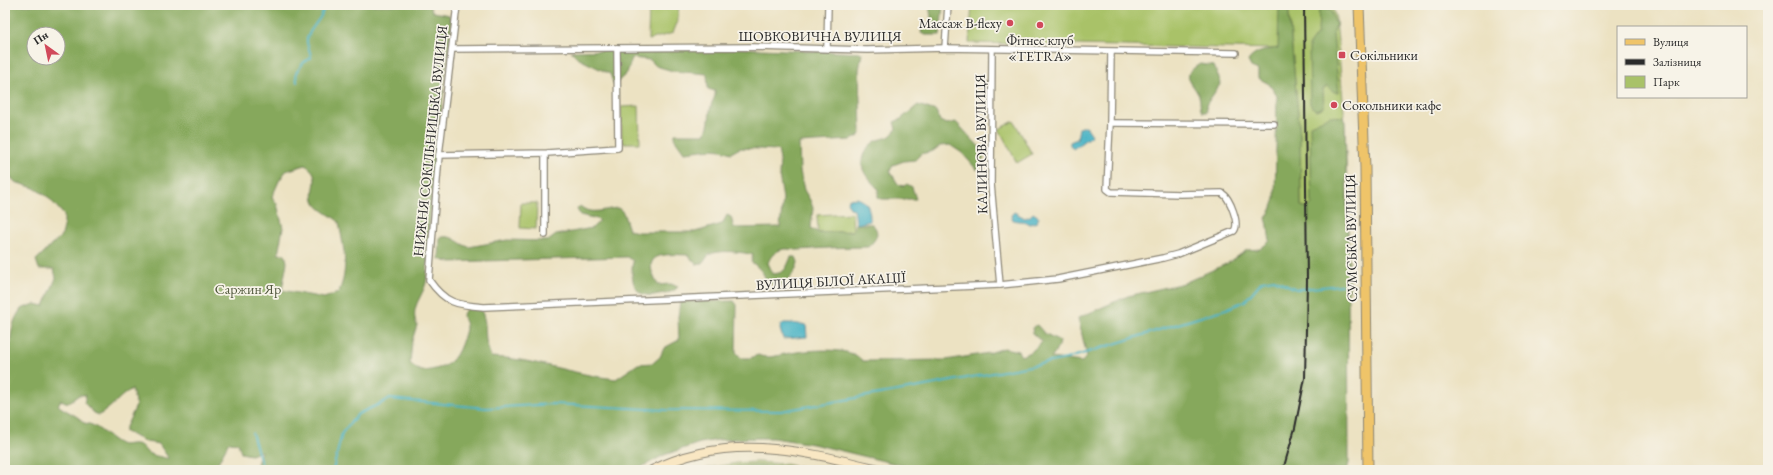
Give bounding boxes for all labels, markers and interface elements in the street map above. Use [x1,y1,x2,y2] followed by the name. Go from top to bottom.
[919,14,1003,32] place label: Массаж B-flexy
[1005,18,1015,28] marker: Массаж B-flexy
[1035,20,1045,30] marker: Фітнес клуб «TETRA»
[409,24,451,258] street label: НИЖНЯ СОКІЛЬНИЦЬКА ВУЛИЦЯ
[26,26,66,66] north arrow
[1617,26,1747,98] legend
[30,27,51,48] text: Пн
[739,27,902,45] street label: ШОВКОВИЧНА ВУЛИЦЯ
[1006,31,1074,65] place label: Фітнес клуб «TETRA»
[1653,34,1689,50] text: Вулиця
[1350,46,1419,64] place label: Сокільники
[1337,50,1347,60] marker: Сокільники
[1653,54,1702,70] text: Залізниця
[971,73,991,214] street label: КАЛИНОВА ВУЛИЦЯ
[1653,74,1680,90] text: Парк
[1342,96,1442,114] place label: Сокольники кафе
[1329,100,1339,110] marker: Сокольники кафе
[1341,173,1361,302] street label: СУМСЬКА ВУЛИЦЯ
[755,268,907,294] street label: ВУЛИЦЯ БІЛОЇ АКАЦІЇ
[215,280,281,298] park label: Саржин Яр

